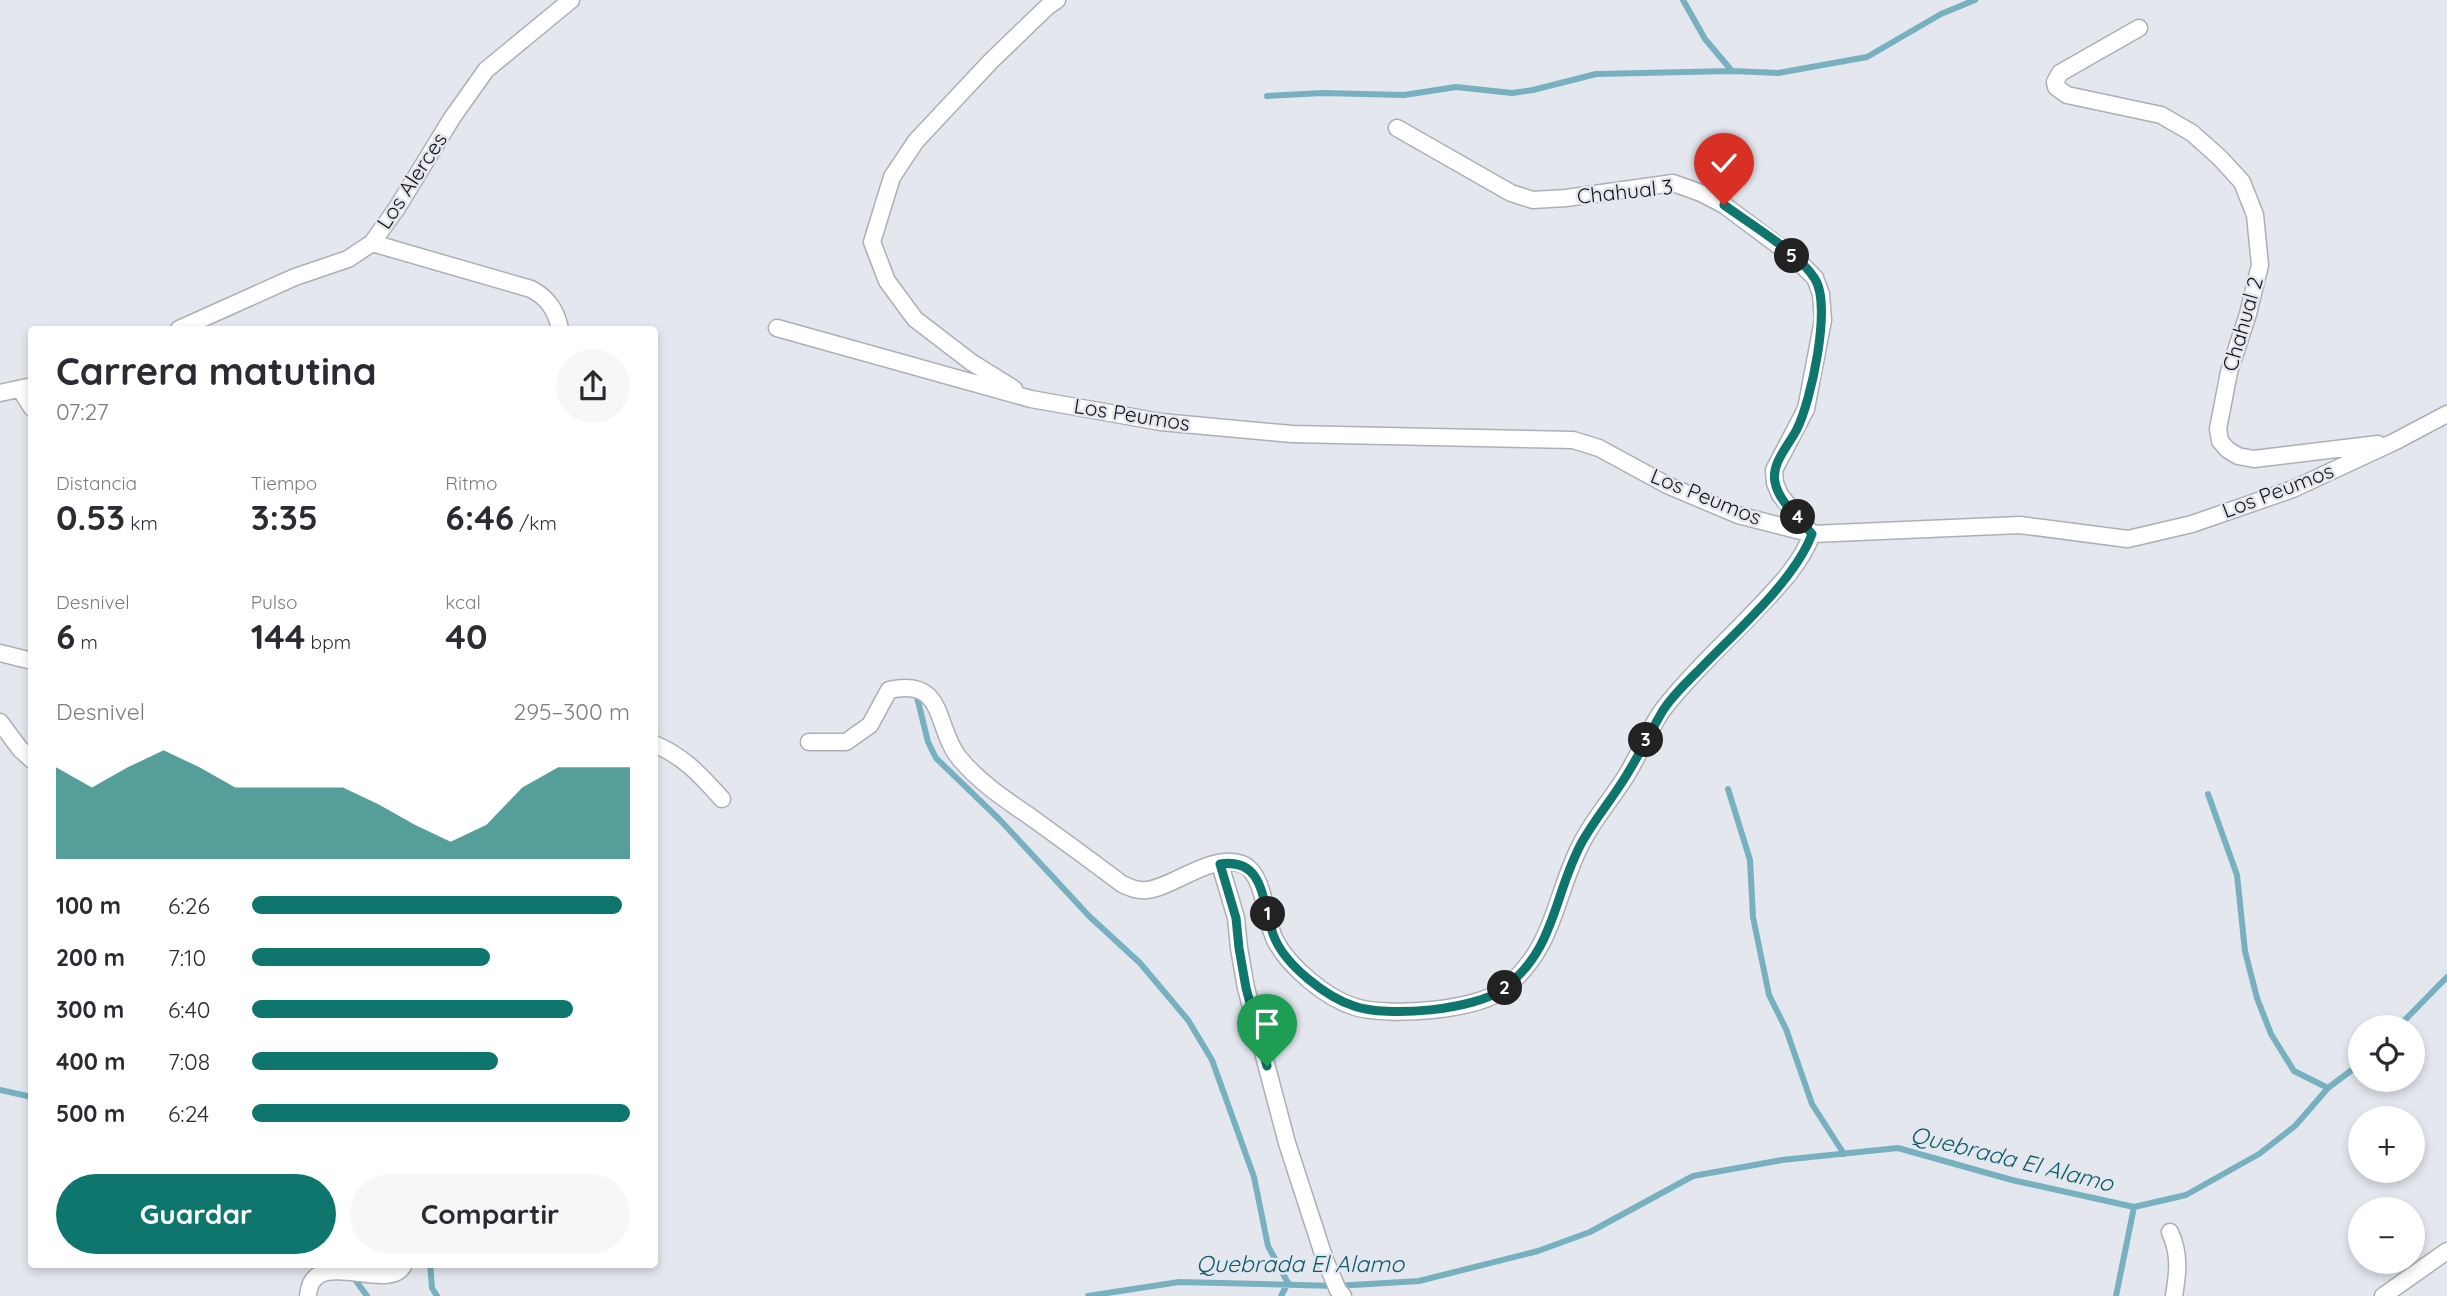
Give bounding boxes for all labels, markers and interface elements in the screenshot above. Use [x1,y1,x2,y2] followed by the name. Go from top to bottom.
[370,127,452,234] street label: Los Alerces
[1694,133,1754,205] pin
[1705,144,1743,182] icon: check
[1576,173,1674,209] street label: Chahual 3
[1774,238,1810,274] pin: 5
[1786,243,1797,267] text: 5
[2216,273,2268,374] street label: Chahual 2
[56,347,377,395] text: Carrera matutina
[556,349,630,423] button: share
[1072,392,1192,436] street label: Los Peumos
[56,397,109,426] text: 07:27
[2218,457,2337,523] street label: Los Peumos
[1647,462,1766,530] street label: Los Peumos
[56,471,137,495] text: Distancia
[251,471,317,495] text: Tiempo
[445,471,497,495] text: Ritmo
[56,495,125,539] text: 0.53
[251,495,318,539] text: 3:35
[445,495,514,539] text: 6:46
[1780,500,1815,534] pin: 4
[1792,504,1803,528] text: 4
[125,511,158,535] text: km
[514,511,557,535] text: /km
[56,590,130,614] text: Desnivel
[251,590,297,614] text: Pulso
[445,590,481,614] text: kcal
[56,614,75,658] text: 6
[251,614,305,658] text: 144
[445,614,487,658] text: 40
[75,630,98,654] text: m
[305,630,351,654] text: bpm
[56,697,145,726] text: Desnivel
[513,697,630,726] text: 295–300 m
[1628,722,1664,758] pin: 3
[1640,727,1651,751] text: 3
[56,891,121,920] text: 100 m
[168,891,210,920] text: 6:26
[1250,897,1286,932] pin: 1
[1264,901,1271,925] text: 1
[56,943,125,972] text: 200 m
[168,943,206,972] text: 7:10
[1488,970,1522,1006] pin: 2
[1499,975,1510,999] text: 2
[1237,994,1297,1066] pin
[56,995,124,1024] text: 300 m
[168,995,210,1024] text: 6:40
[1248,1005,1286,1043] icon: arrive
[2348,1015,2425,1274] map controls
[2348,1015,2425,1092] button: locate
[56,1047,125,1076] text: 400 m
[168,1047,210,1076] text: 7:08
[56,1099,125,1128] text: 500 m
[168,1099,209,1128] text: 6:24
[2348,1106,2425,1183] button: +
[1908,1119,2118,1198] water label: Quebrada El Alamo
[56,1174,336,1254] button: Guardar
[350,1174,630,1254] button: Compartir
[2348,1197,2425,1274] button: −
[1196,1249,1405,1278] water label: Quebrada El Alamo

